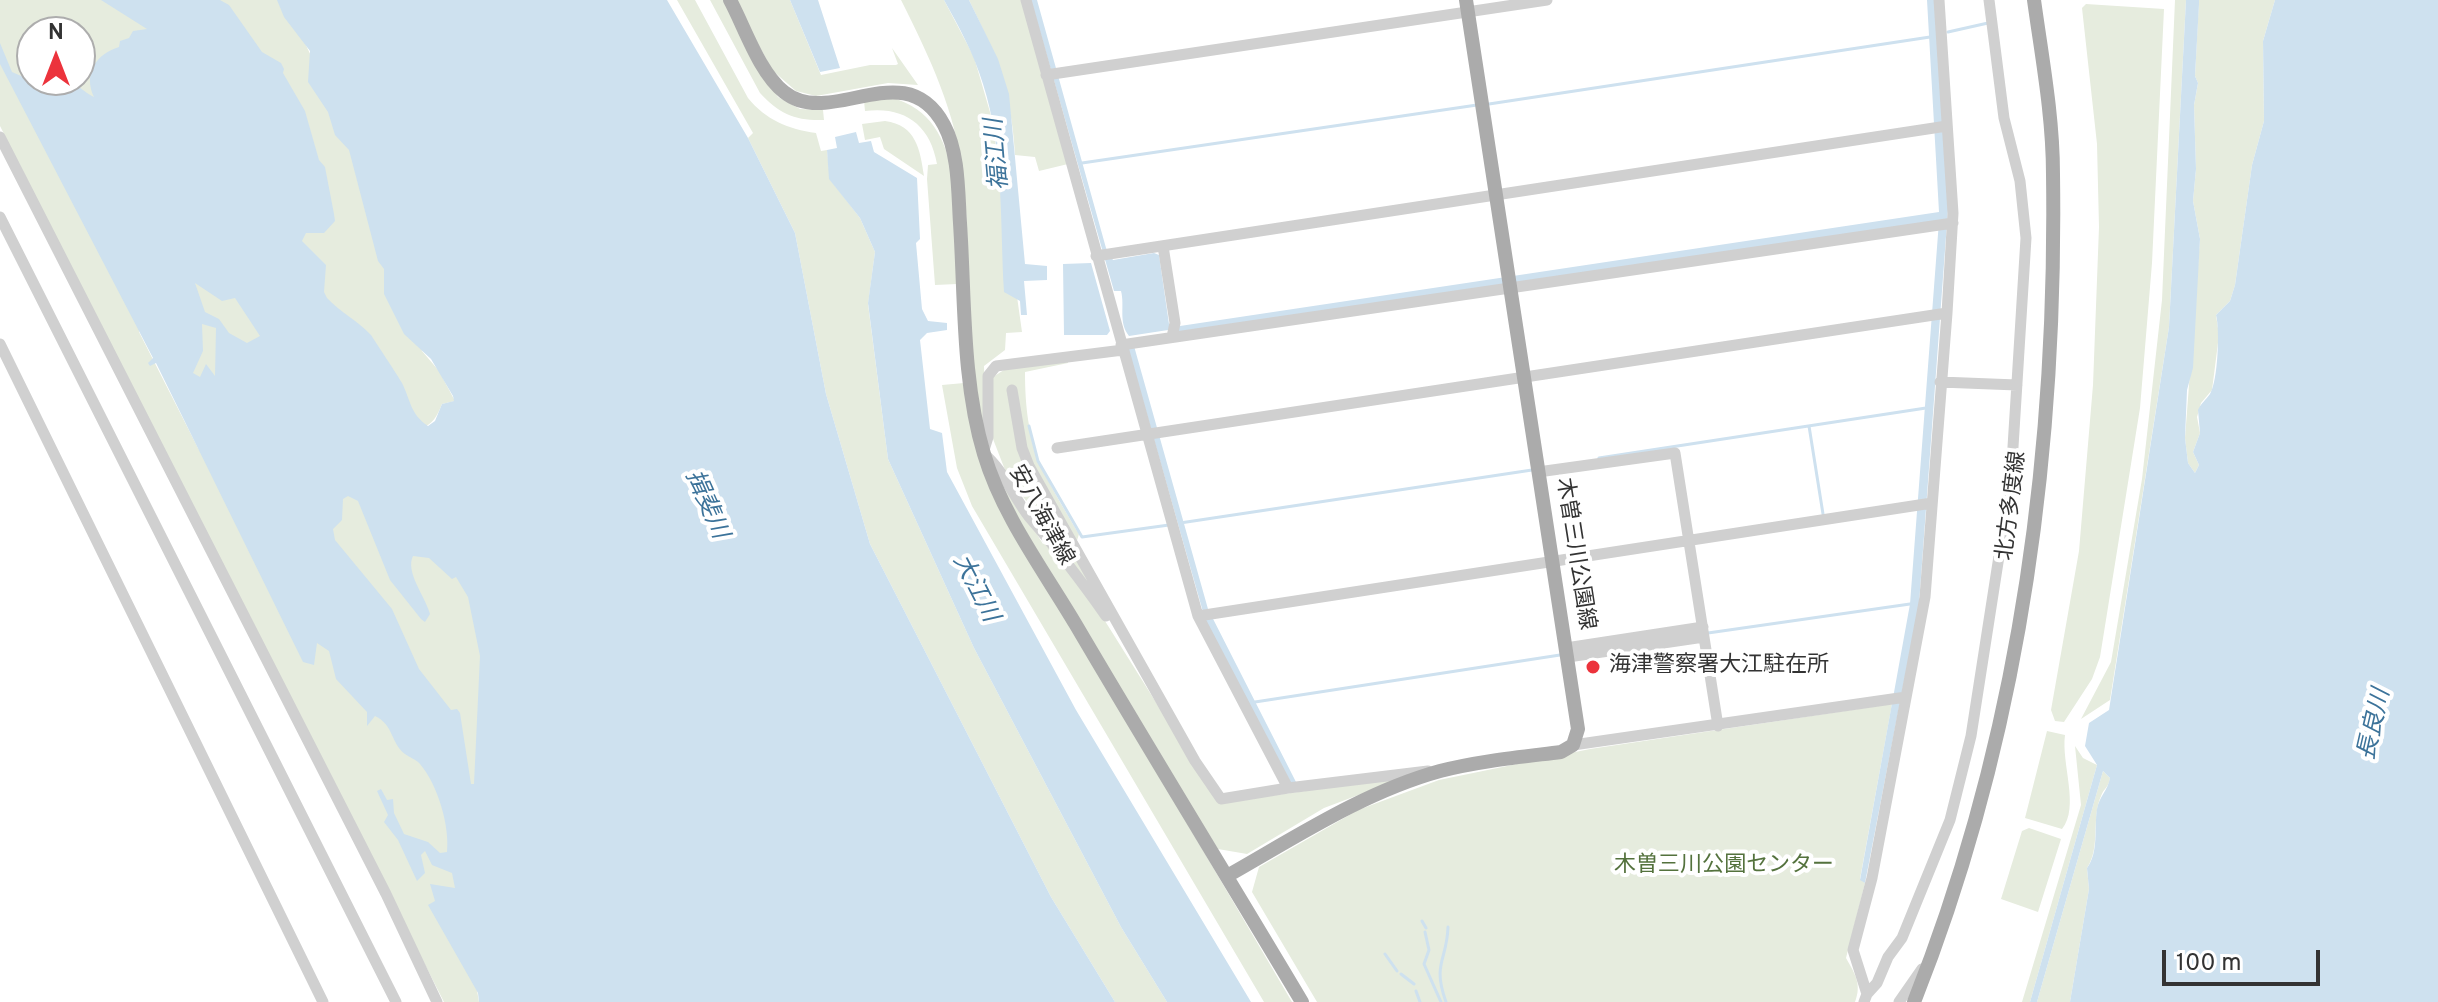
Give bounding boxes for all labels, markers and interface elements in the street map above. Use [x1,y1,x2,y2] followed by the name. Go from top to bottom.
[16,16,96,96] north arrow
[48,20,64,47] text: N
[982,117,1016,191] water label: 福江川
[1993,450,2033,562] street label: 北方多度線
[1002,461,1078,571] street label: 安八海津線
[677,466,733,544] water label: 揖斐川
[1549,476,1599,632] street label: 木曽三川公園線
[945,550,1003,628] water label: 大江川
[1609,654,1829,680] place label: 海津警察署大江駐在所
[1584,658,1602,676] marker: 海津警察署大江駐在所
[2354,687,2398,763] water label: 長良川
[1614,854,1834,880] park label: 木曽三川公園センター
[2166,934,2324,984] scale bar
[2176,949,2242,979] text: 100 m

